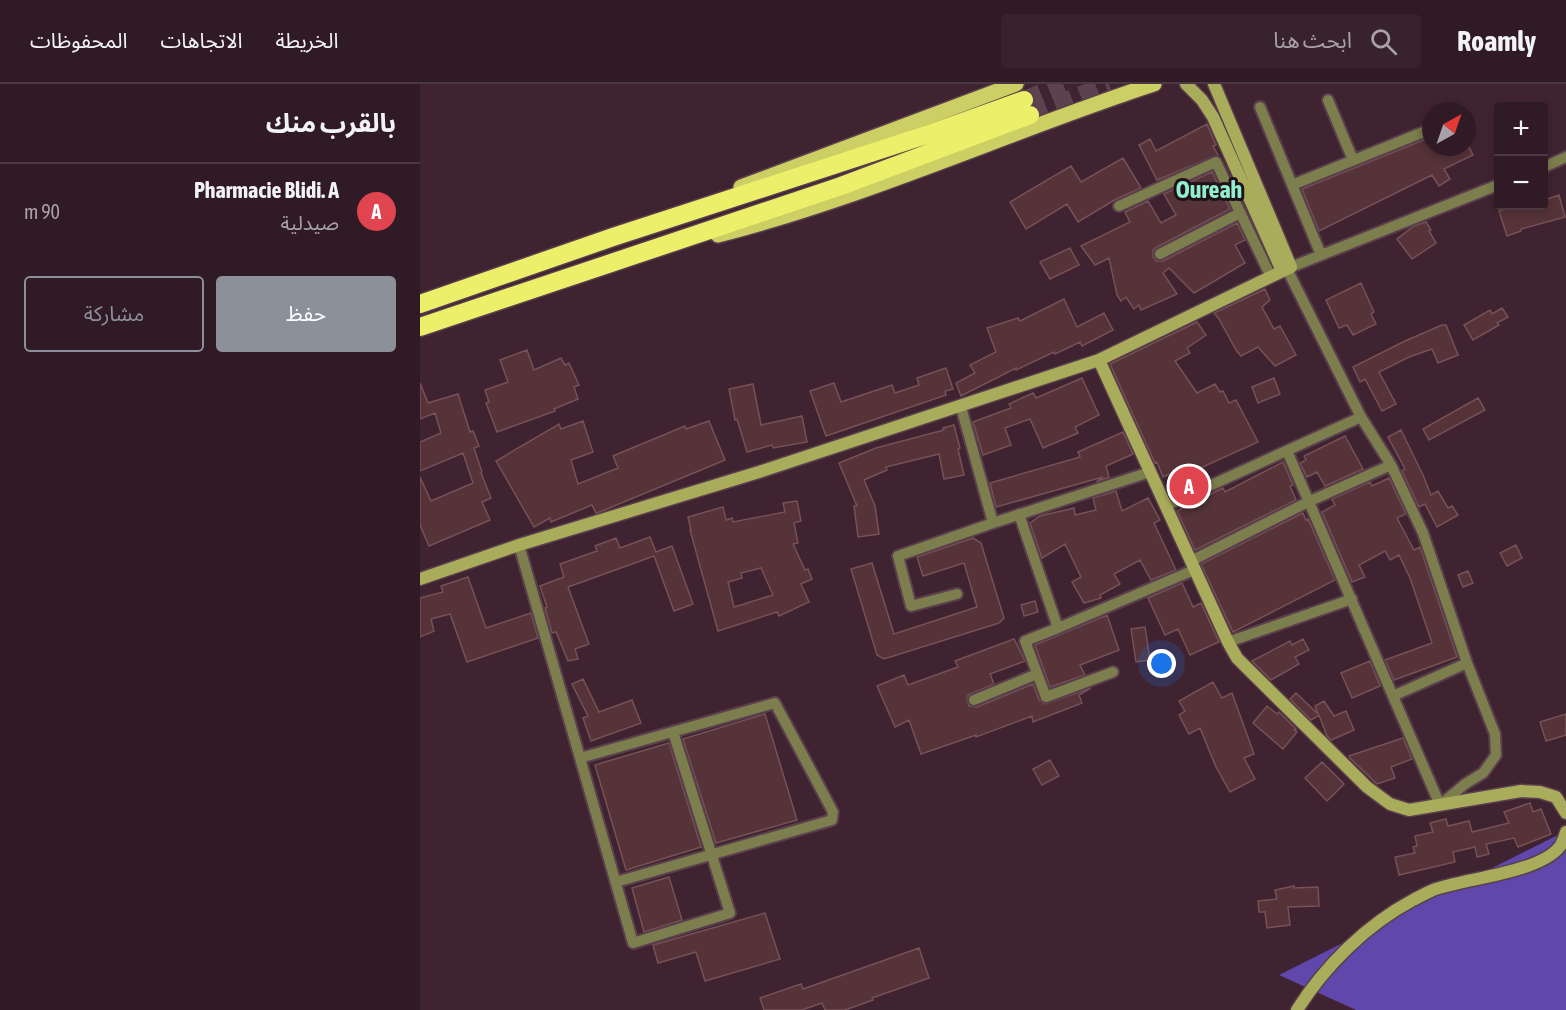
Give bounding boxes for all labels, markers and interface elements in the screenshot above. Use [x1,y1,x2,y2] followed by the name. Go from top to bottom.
[1001,14,1421,68] search box
[1367,25,1400,58] icon: search
[1457,25,1536,57] text: Roamly
[1273,27,1352,53] text: ابحث هنا
[30,28,127,52] text: المحفوظات
[160,28,242,52] text: الاتجاهات
[275,28,338,52] text: الخريطة
[1422,102,1476,156] north arrow
[1494,102,1548,210] map controls
[1494,102,1548,156] button: +
[266,108,396,138] text: بالقرب منك
[1494,156,1548,210] button: −
[1176,176,1242,203] district label: Oureah
[194,177,339,203] text: Pharmacie Blidi. A
[24,200,60,223] text: 90 m
[372,200,381,223] text: A
[280,211,339,234] text: صيدلية
[24,276,204,352] button: مشاركة
[216,276,396,352] button: حفظ
[1170,464,1208,508] pin: A
[1147,649,1176,678] your location

